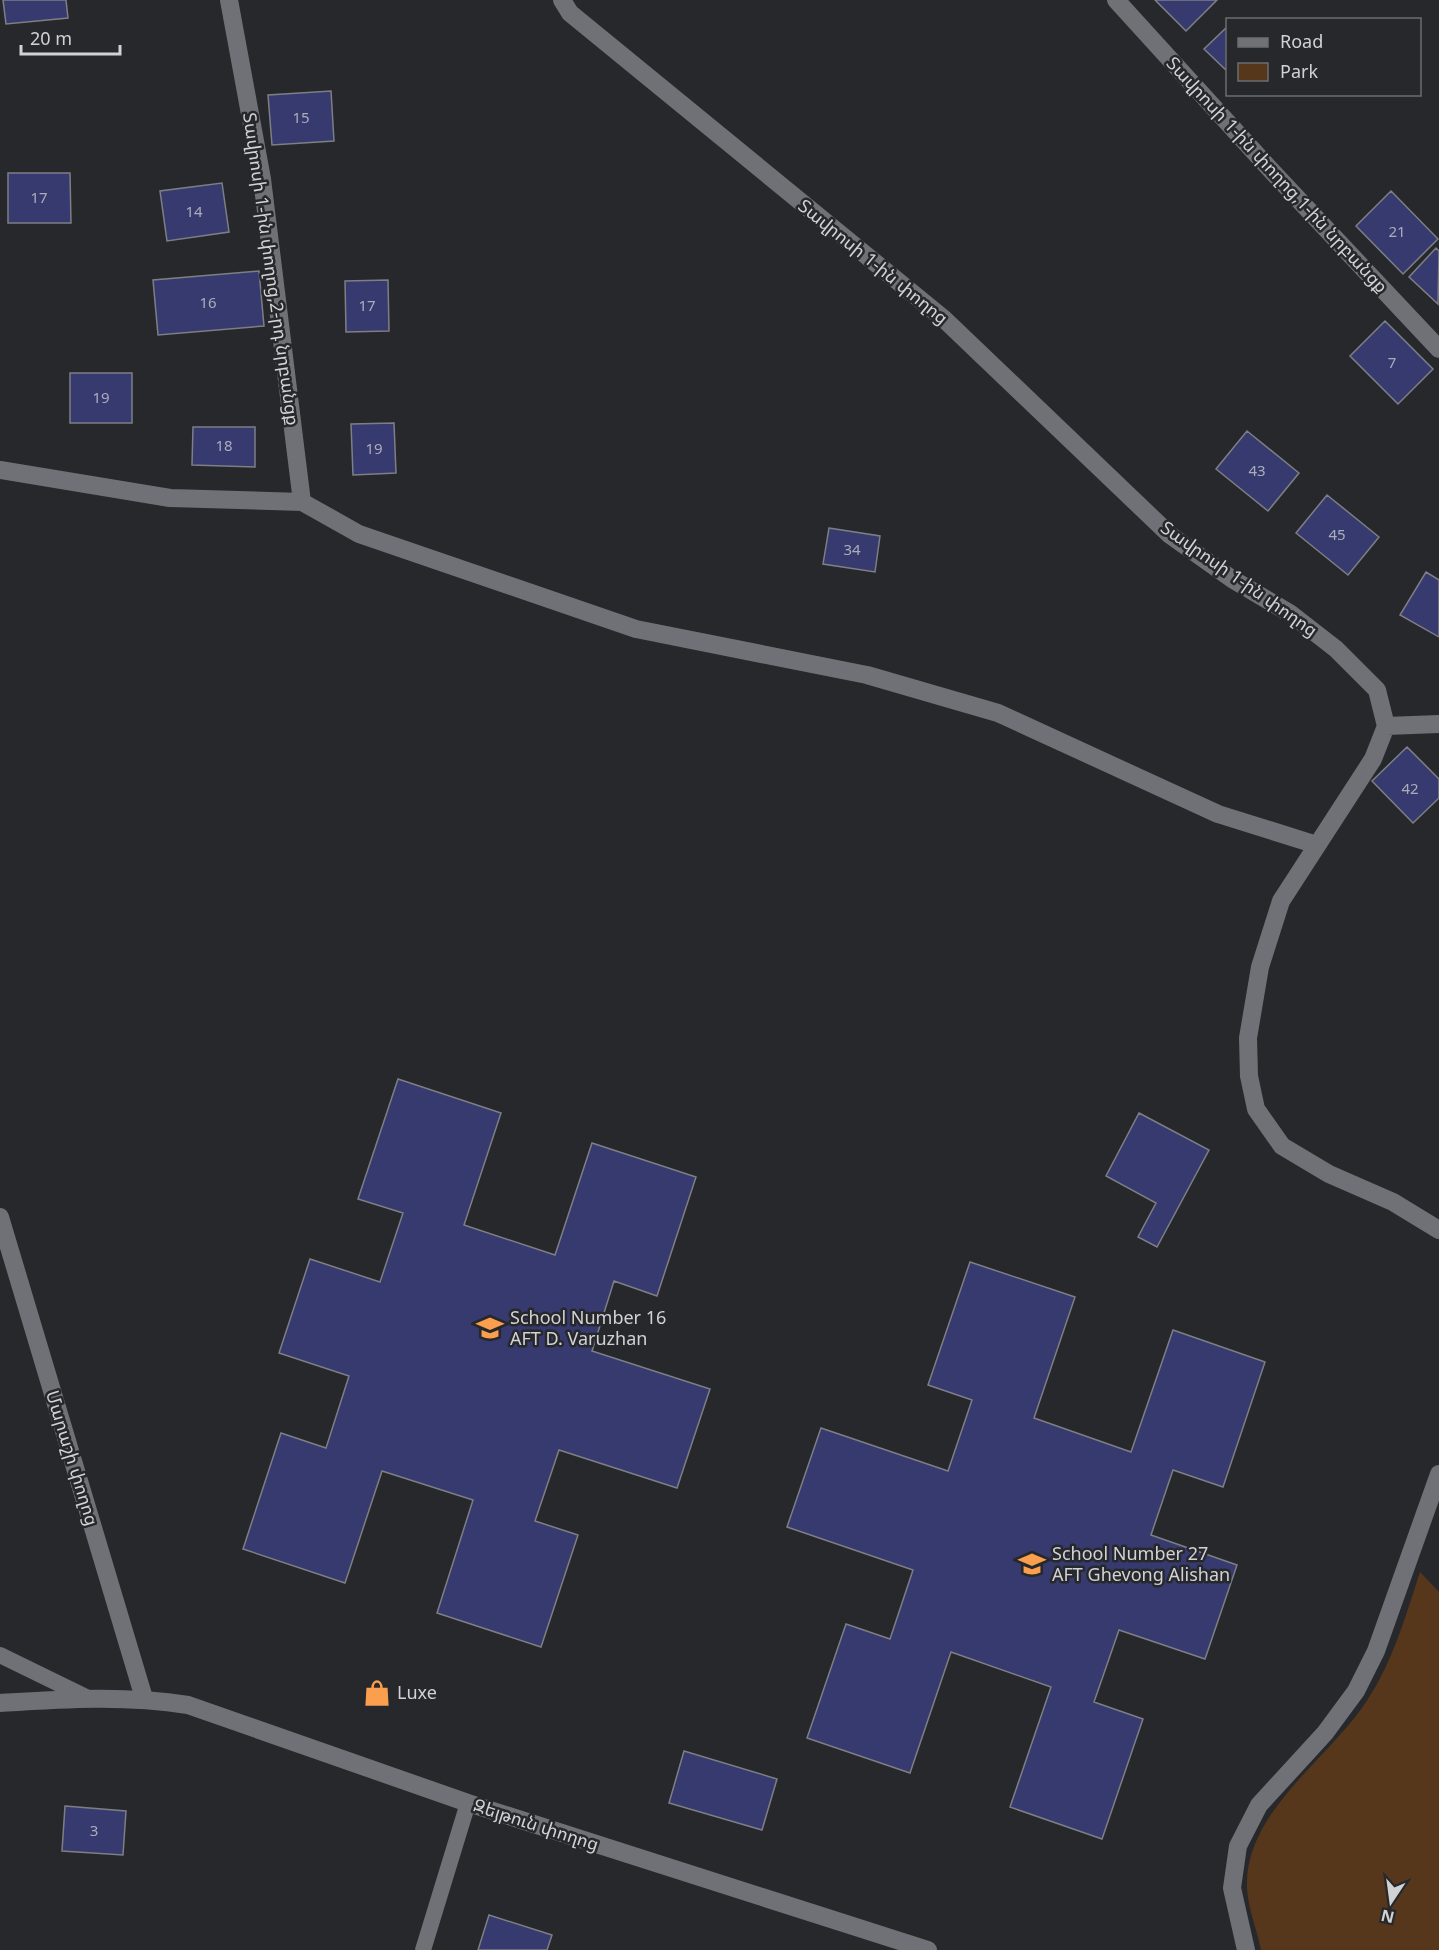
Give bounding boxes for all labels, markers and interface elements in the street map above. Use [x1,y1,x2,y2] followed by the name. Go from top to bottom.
[21,18,120,56] scale bar
[1226,18,1421,96] legend
[30,26,72,50] text: 20 m
[1280,29,1323,53] text: Road
[1162,51,1394,298] street label: Տավրոսի 1-ին փողոց,1-ին նրբանցք
[1280,59,1318,83] text: Park
[292,107,310,127] house number: 15
[238,111,306,427] street label: Տավրոսի 1-ին փողոց,2-րդ նրբանցք
[30,187,48,207] house number: 17
[794,193,954,329] street label: Տավրոսի 1-ին փողոց
[185,201,203,221] house number: 14
[1388,221,1406,241] house number: 21
[199,292,217,312] house number: 16
[358,295,376,315] house number: 17
[1388,352,1396,372] house number: 7
[92,387,110,407] house number: 19
[215,435,233,455] house number: 18
[365,438,383,458] house number: 19
[1248,460,1266,480] house number: 43
[1156,515,1323,641] street label: Տավրոսի 1-ին փողոց
[1328,524,1346,544] house number: 45
[843,539,861,559] house number: 34
[1401,778,1419,798] house number: 42
[510,1305,666,1350] place label: School Number 16 AFT D. Varuzhan
[475,1313,505,1343] school or university icon: School Number 16 AFT D. Varuzhan
[41,1387,105,1528] street label: Մարաշի փողոց
[1052,1541,1230,1586] place label: School Number 27 AFT Ghevong Alishan
[1017,1549,1047,1579] school or university icon: School Number 27 AFT Ghevong Alishan
[362,1678,392,1708] shop icon: Luxe
[397,1680,437,1704] place label: Luxe
[470,1792,602,1856] street label: Զեյթուն փողոց
[90,1820,98,1840] house number: 3
[1361,1872,1421,1932] north arrow
[1379,1904,1396,1929] text: N

